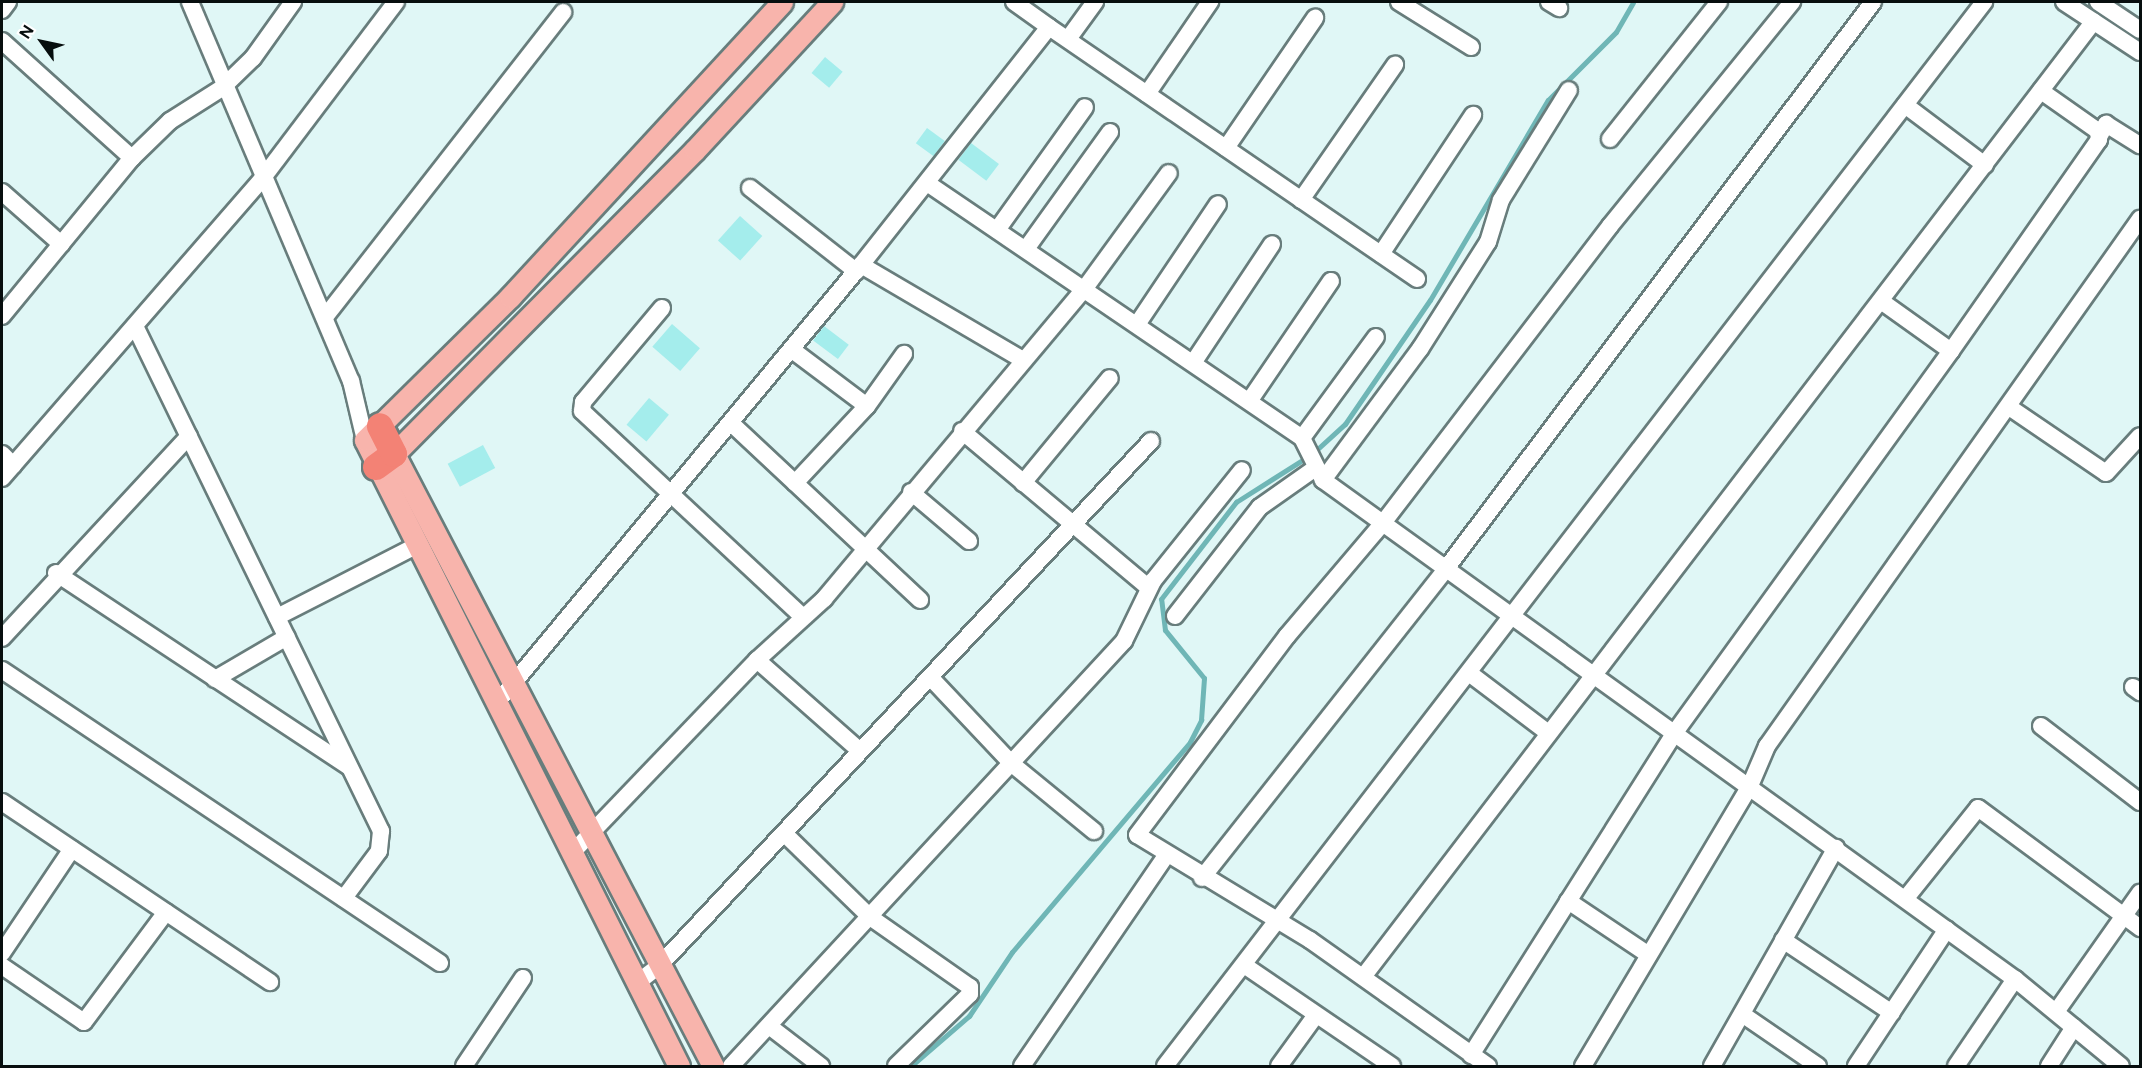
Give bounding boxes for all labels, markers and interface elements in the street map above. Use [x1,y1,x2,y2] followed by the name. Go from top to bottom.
[12,12,72,72] north arrow
[15,22,38,42] text: N

